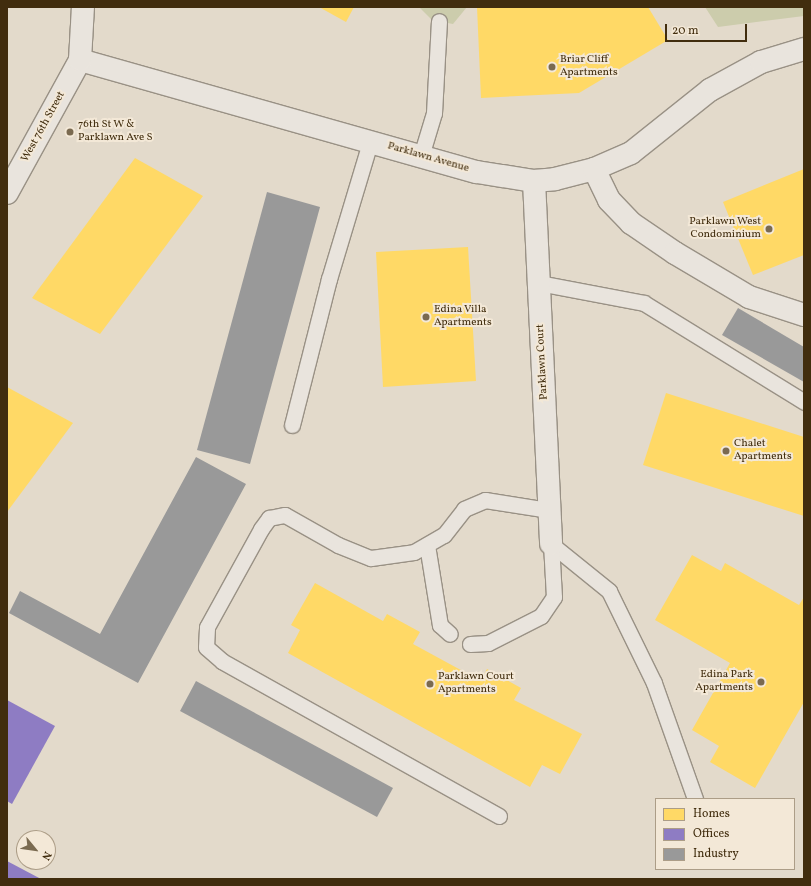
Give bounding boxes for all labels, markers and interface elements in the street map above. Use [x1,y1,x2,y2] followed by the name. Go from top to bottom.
[667,16,749,42] scale bar
[672,23,699,39] text: 20 m
[560,54,618,80] place label: Briar Cliff Apartments
[547,62,557,72] marker: Briar Cliff Apartments
[19,89,69,165] street label: West 76th Street
[78,119,152,145] place label: 76th St W & Parklawn Ave S
[65,127,75,137] marker: 76th St W & Parklawn Ave S
[386,140,470,176] street label: Parklawn Avenue
[689,216,761,242] place label: Parklawn West Condominium
[764,224,774,234] marker: Parklawn West Condominium
[434,304,492,330] place label: Edina Villa Apartments
[421,312,431,322] marker: Edina Villa Apartments
[534,324,552,400] street label: Parklawn Court
[734,438,792,464] place label: Chalet Apartments
[721,446,731,456] marker: Chalet Apartments
[695,669,753,695] place label: Edina Park Apartments
[438,671,514,697] place label: Parklawn Court Apartments
[756,677,766,687] marker: Edina Park Apartments
[425,679,435,689] marker: Parklawn Court Apartments
[655,798,795,870] legend
[693,806,730,822] text: Homes
[693,826,729,842] text: Offices
[16,830,56,870] north arrow
[693,846,739,862] text: Industry
[38,848,55,863] text: N

